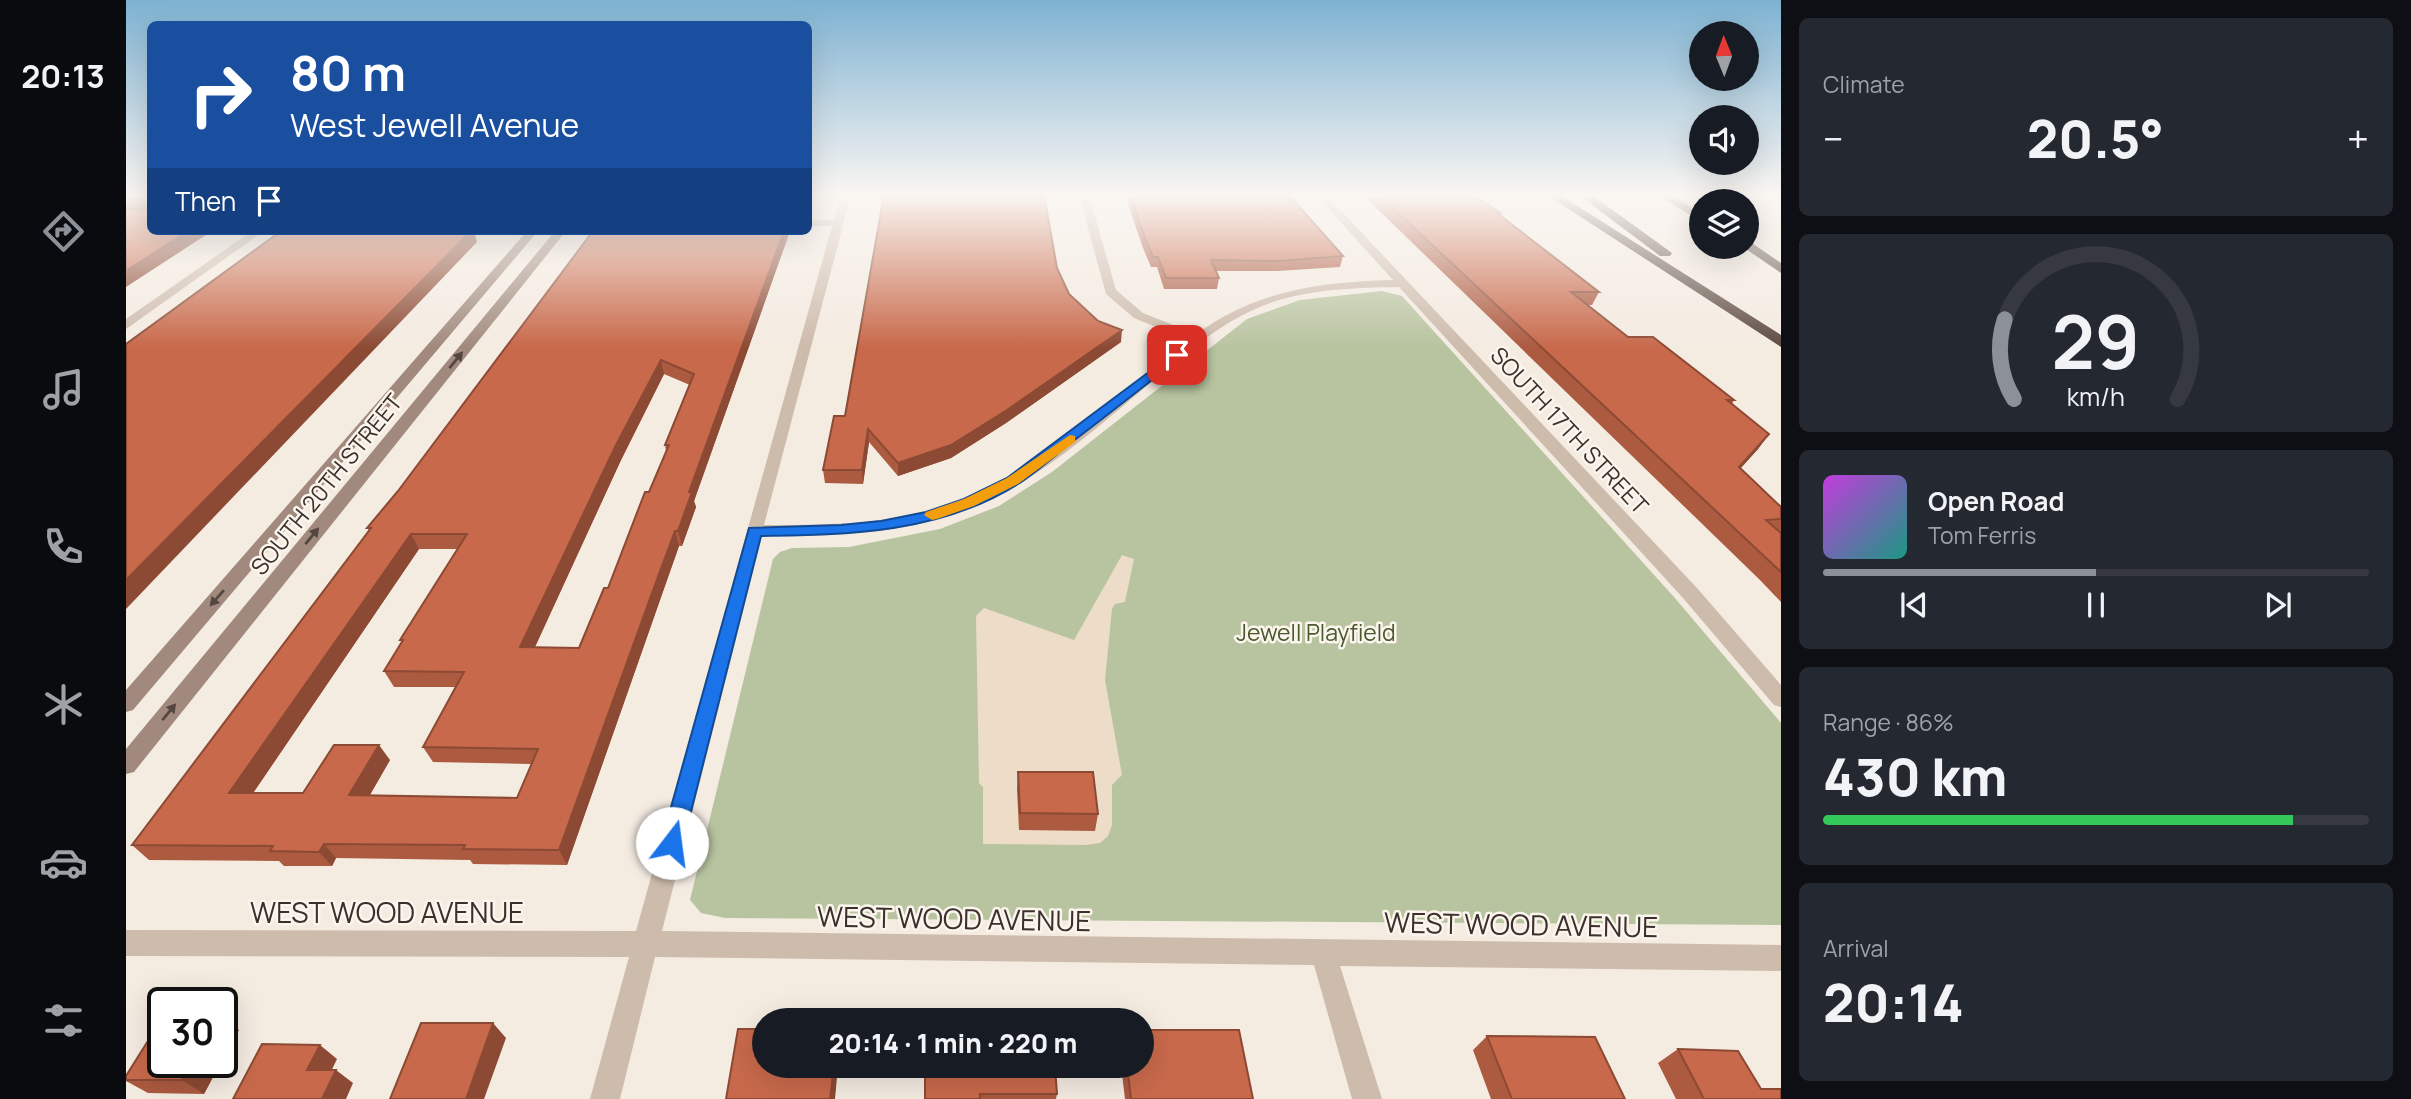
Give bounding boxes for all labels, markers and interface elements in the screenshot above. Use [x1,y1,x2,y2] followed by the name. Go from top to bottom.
[1689,21,1759,91] north arrow
[1689,21,1759,259] map controls
[290,39,406,106] text: 80 m
[175,49,266,140] icon: right
[21,54,105,98] text: 20:13
[1823,68,1905,100] text: Climate
[290,103,579,147] text: West Jewell Avenue
[2027,103,2164,174] text: 20.5°
[1689,105,1759,175] button: sound
[1823,112,1844,164] text: −
[2347,112,2369,164] text: +
[250,182,288,220] icon: arrive
[175,183,236,219] text: Then
[1689,189,1759,259] button: layers
[39,207,88,256] icon: directions
[2052,292,2140,392] text: 29
[1147,325,1207,385] pin
[1158,336,1196,374] icon: arrive
[1484,339,1656,521] street label: SOUTH 17TH STREET
[449,351,464,369] one-way arrow
[39,365,88,414] icon: music
[2067,379,2125,414] text: km/h
[243,386,409,581] street label: SOUTH 20TH STREET
[1928,483,2064,519] text: Open Road
[1928,519,2036,551] text: Tom Ferris
[39,522,88,571] icon: phone
[305,527,320,545] one-way arrow
[1895,586,1933,624] icon: previous
[2077,586,2115,624] icon: pause
[2259,586,2297,624] icon: next
[210,590,225,607] one-way arrow
[1236,616,1396,648] park label: Jewell Playfield
[39,680,88,729] icon: climate
[161,704,176,721] one-way arrow
[1823,706,1954,738] text: Range · 86%
[1823,741,2008,812] text: 430 km
[635,806,709,880] position arrow
[39,838,88,887] icon: car
[250,893,524,931] street label: WEST WOOD AVENUE
[817,897,1091,939] street label: WEST WOOD AVENUE
[1384,903,1658,945] street label: WEST WOOD AVENUE
[1823,932,1889,964] text: Arrival
[1823,967,1964,1038] text: 20:14
[147,987,238,1078] speed limit sign: 30
[39,996,88,1045] icon: filters
[829,1025,1077,1061] text: 20:14 · 1 min · 220 m

